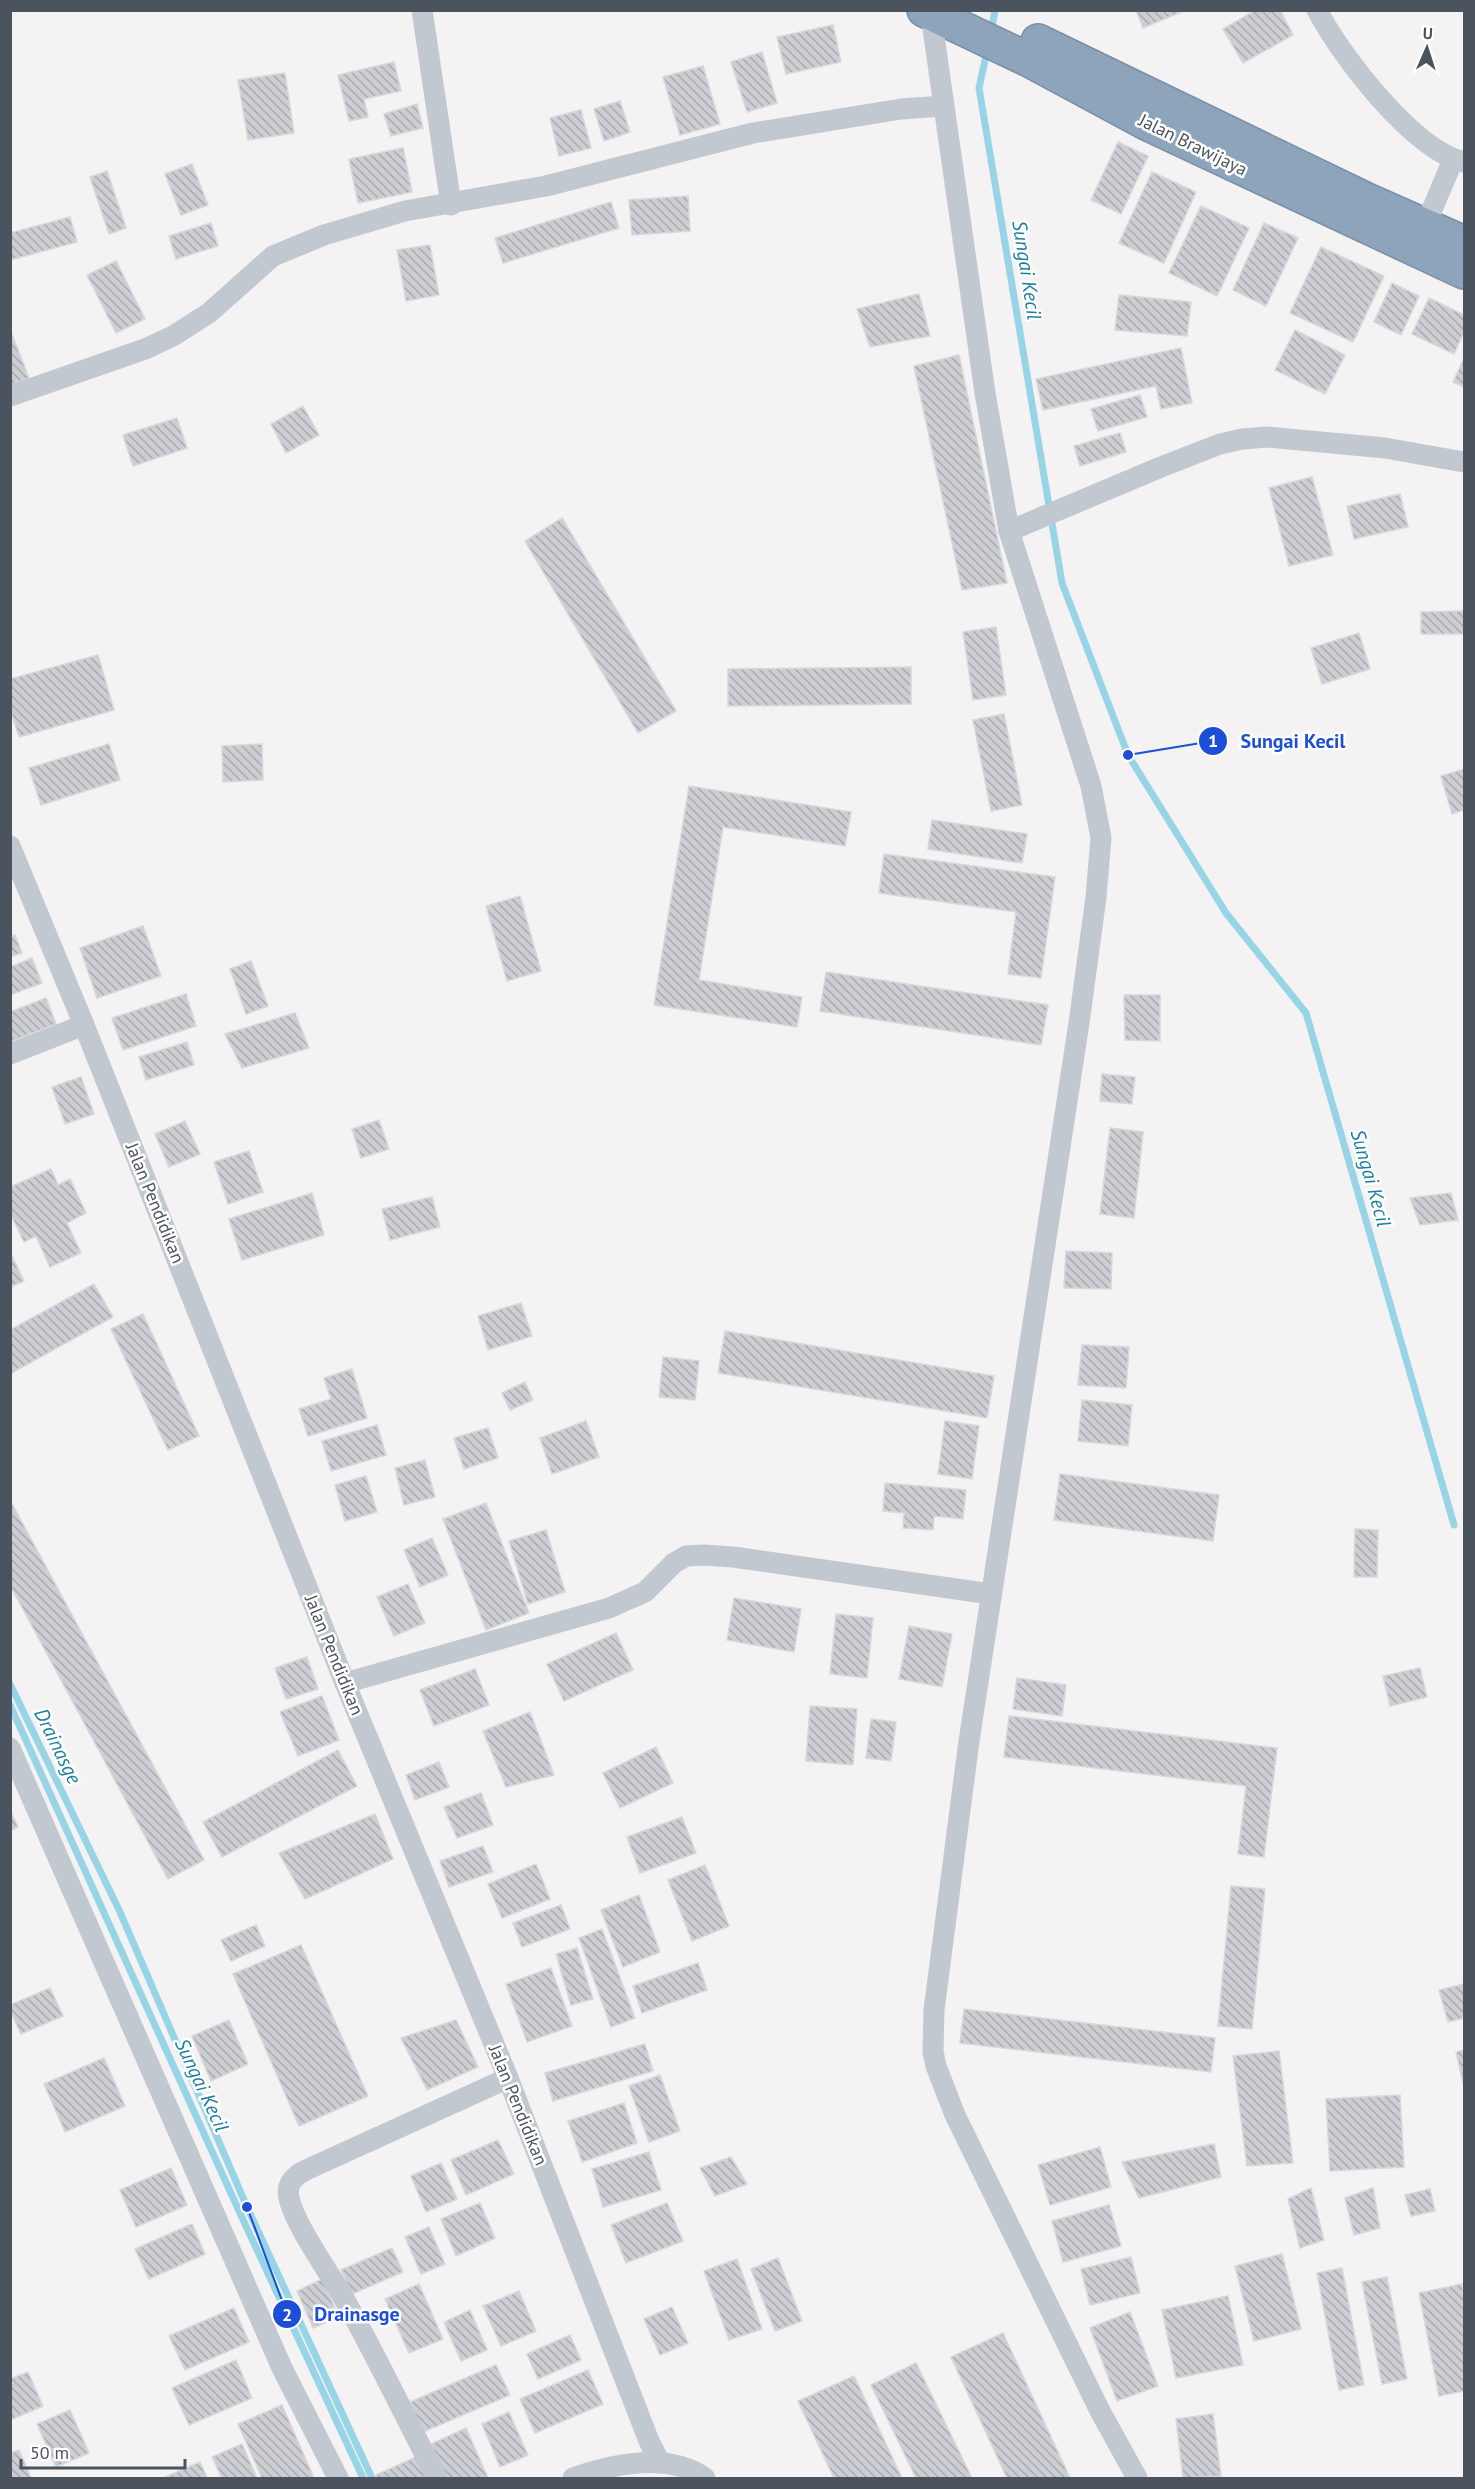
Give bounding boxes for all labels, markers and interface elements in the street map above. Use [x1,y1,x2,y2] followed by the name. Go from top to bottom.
[1397,18,1457,78] north arrow
[1422,23,1433,43] text: U
[1134,108,1251,181] street label: Jalan Brawijaya
[1006,218,1048,322] water label: Sungai Kecil
[1198,722,1357,760] callout: Sungai Kecil
[1241,728,1345,754] text: Sungai Kecil
[1208,729,1218,752] text: 1
[1345,1126,1397,1230] water label: Sungai Kecil
[120,1138,190,1266] street label: Jalan Pendidikan
[299,1590,369,1718] street label: Jalan Pendidikan
[28,1704,88,1789] water label: Drainasge
[169,2034,235,2137] water label: Sungai Kecil
[483,2040,553,2168] street label: Jalan Pendidikan
[272,2295,411,2333] callout: Drainasge
[314,2301,400,2327] text: Drainasge
[282,2303,292,2326] text: 2
[21,2432,184,2470] scale bar
[30,2441,69,2464] text: 50 m

